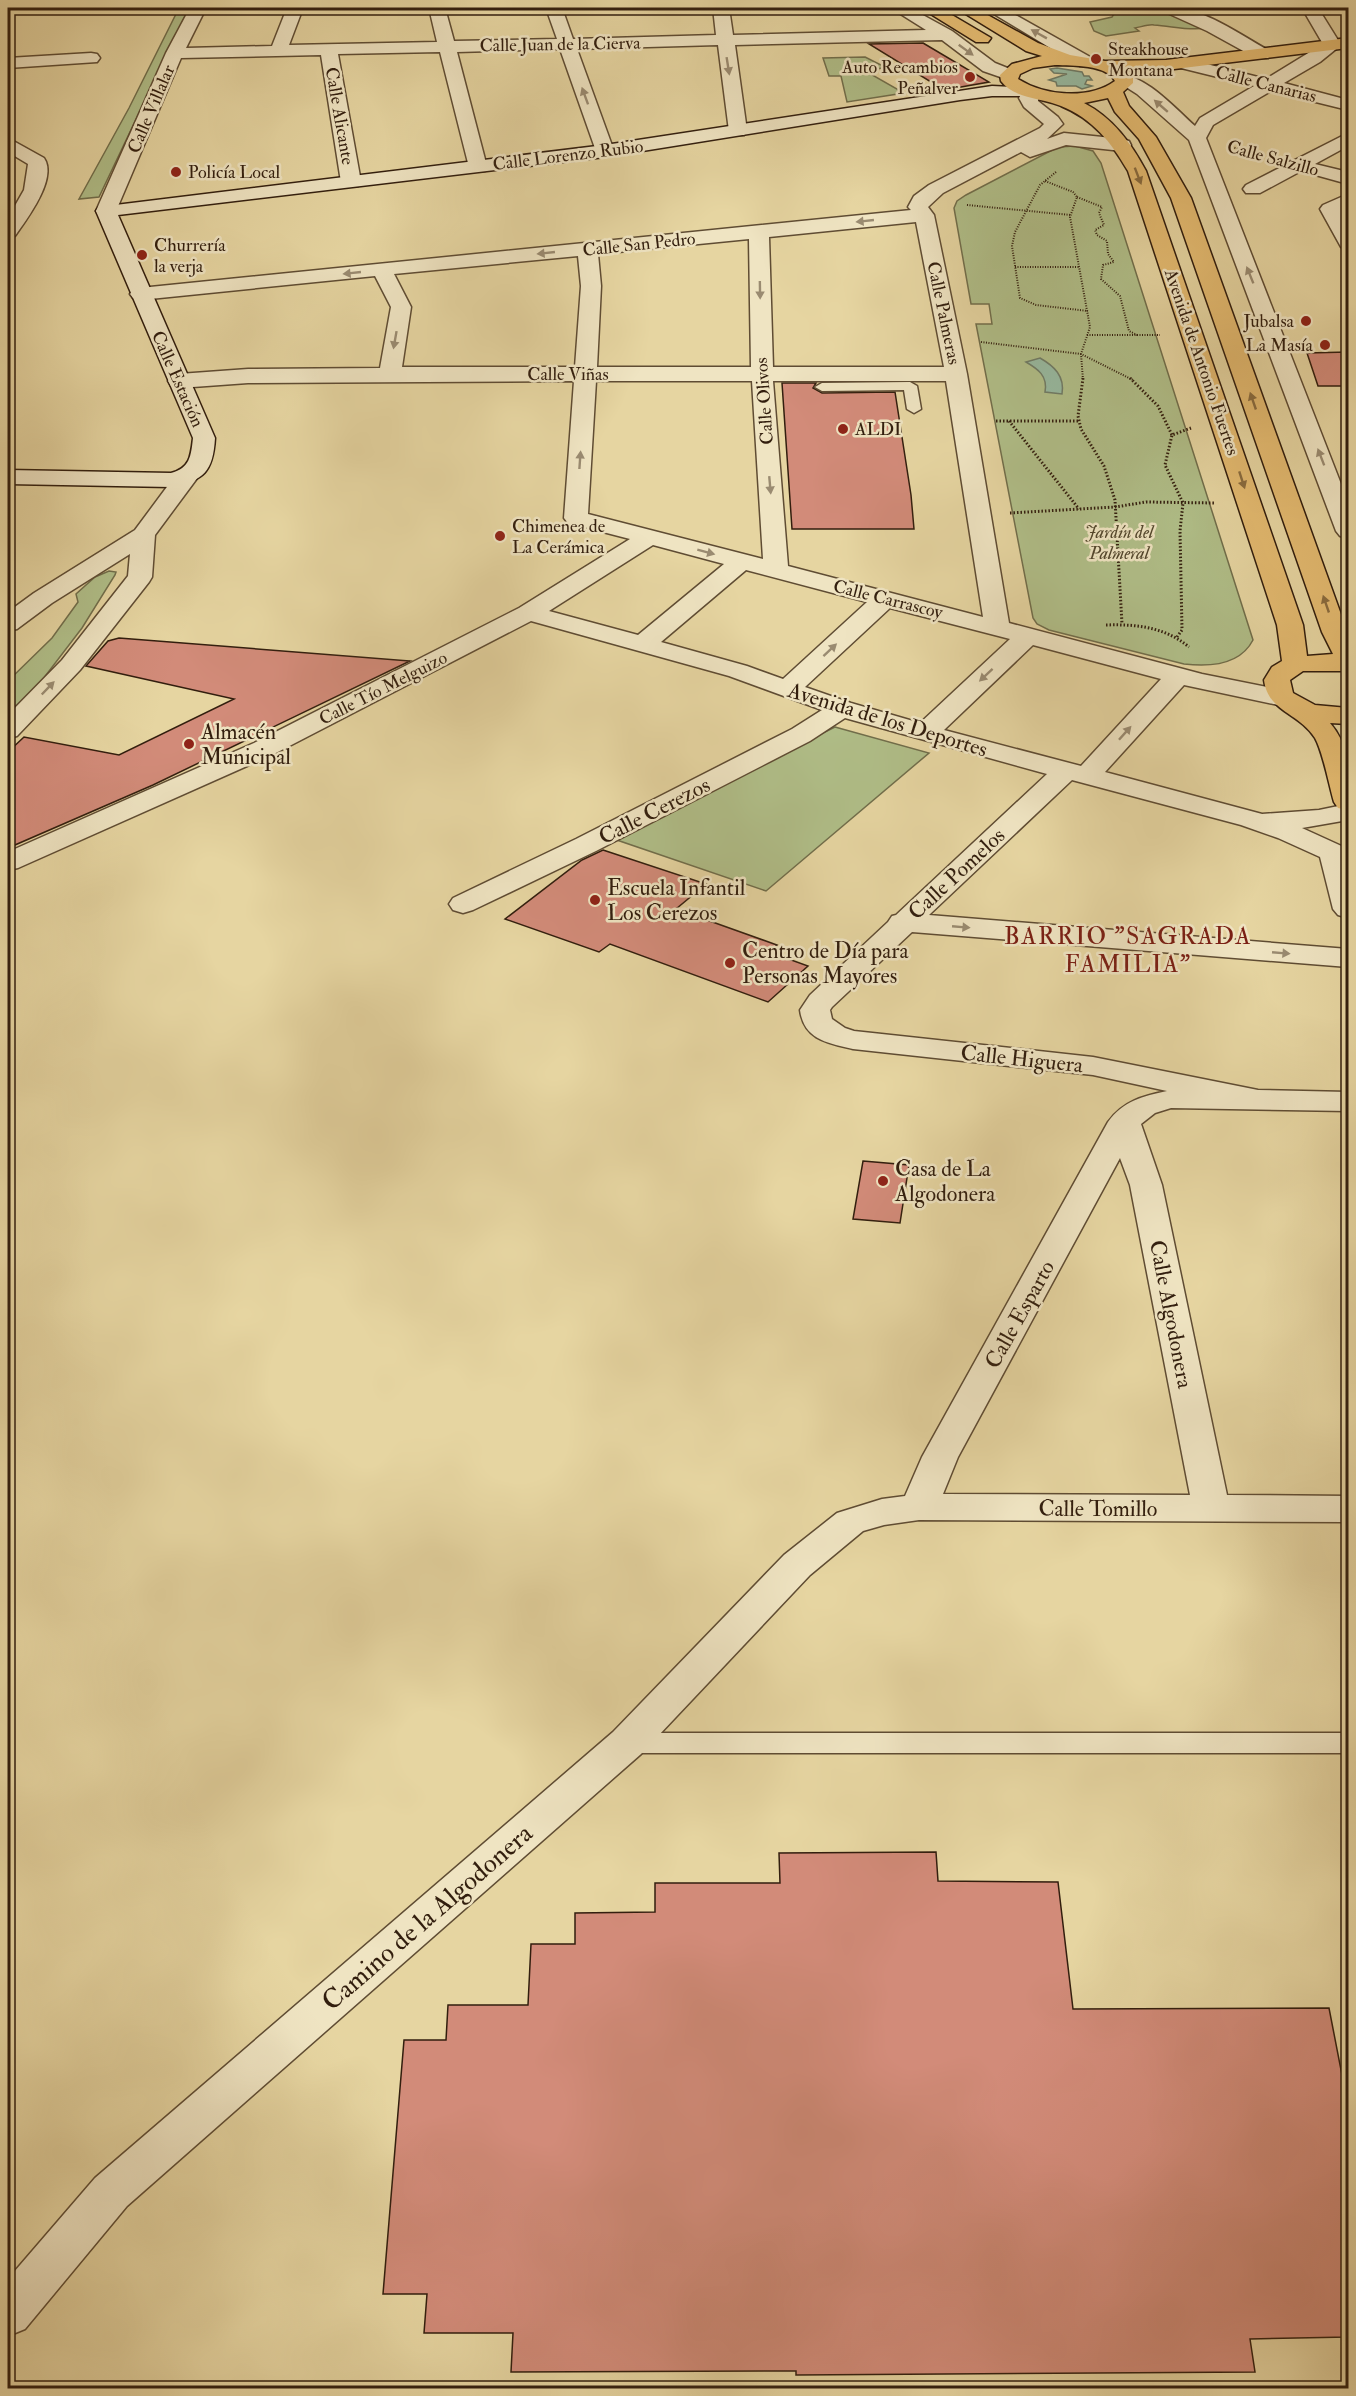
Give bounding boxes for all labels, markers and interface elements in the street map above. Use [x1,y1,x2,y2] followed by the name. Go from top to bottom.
[1030,29,1047,39] one-way arrow
[479,32,641,57] street label: Calle Juan de la Cierva
[1108,38,1189,82] place label: Steakhouse Montana
[958,44,974,56] one-way arrow
[1089,52,1103,66] marker: Steakhouse Montana
[724,56,733,75] one-way arrow
[841,56,958,100] place label: Auto Recambios Peñalver
[123,61,180,157] street label: Calle Villalar
[1213,61,1319,108] street label: Calle Canarias
[320,65,360,167] street label: Calle Alicante
[963,70,977,84] marker: Auto Recambios Peñalver
[580,87,590,105] one-way arrow
[1154,100,1169,113] one-way arrow
[491,135,645,176] street label: Calle Lorenzo Rubio
[1224,135,1322,182] street label: Calle Salzillo
[188,161,281,184] place label: Policía Local
[169,165,183,179] marker: Policía Local
[1134,167,1143,185] one-way arrow
[856,216,875,226] one-way arrow
[582,227,697,262] street label: Calle San Pedro
[154,234,226,278] place label: Churrería la verja
[135,248,149,262] marker: Churrería la verja
[537,248,556,258] one-way arrow
[921,259,966,367] street label: Calle Palmeras
[1158,265,1244,458] street label: Avenida de Antonio Fuertes
[1245,266,1254,284] one-way arrow
[342,268,361,278] one-way arrow
[755,281,765,300] one-way arrow
[1242,310,1295,333] place label: Jubalsa
[1299,314,1313,328] marker: Jubalsa
[146,327,209,431] street label: Calle Estación
[391,331,400,350] one-way arrow
[1246,334,1314,357] place label: La Masía
[1318,338,1332,352] marker: La Masía
[750,357,779,445] street label: Calle Olivos
[527,363,609,386] street label: Calle Viñas
[1248,392,1258,410] one-way arrow
[854,418,901,441] place label: ALDI
[836,422,850,436] marker: ALDI
[1316,448,1325,466] one-way arrow
[575,451,584,470] one-way arrow
[1237,471,1247,489] one-way arrow
[765,475,775,494] one-way arrow
[512,515,606,559] place label: Chimenea de La Cerámica
[1085,521,1155,565] park label: Jardín del Palmeral
[493,529,507,543] marker: Chimenea de La Cerámica
[697,548,715,557] one-way arrow
[831,575,946,624] street label: Calle Carrascoy
[1320,595,1330,613] one-way arrow
[822,644,837,657] one-way arrow
[315,646,451,731] street label: Calle Tío Melguizo
[979,668,994,682] one-way arrow
[783,676,991,765] street label: Avenida de los Deportes
[41,682,55,696] one-way arrow
[200,718,291,772] place label: Almacén Municipal
[1118,727,1132,741] one-way arrow
[182,737,196,751] marker: Almacén Municipal
[594,771,715,851] street label: Calle Cerezos
[902,822,1011,926] street label: Calle Pomelos
[607,874,746,927] place label: Escuela Infantil Los Cerezos
[588,893,602,907] marker: Escuela Infantil Los Cerezos
[1004,921,1252,980] district label: BARRIO "SAGRADA FAMILIA"
[951,922,970,932] one-way arrow
[742,937,909,990] place label: Centro de Día para Personas Mayores
[1271,948,1290,958] one-way arrow
[723,956,737,970] marker: Centro de Día para Personas Mayores
[959,1039,1085,1079] street label: Calle Higuera
[894,1155,996,1208] place label: Casa de La Algodonera
[876,1174,890,1188] marker: Casa de La Algodonera
[1143,1238,1199,1392] street label: Calle Algodonera
[979,1255,1062,1374] street label: Calle Esparto
[1039,1495,1157,1523] street label: Calle Tomillo
[315,1816,540,2018] street label: Camino de la Algodonera

